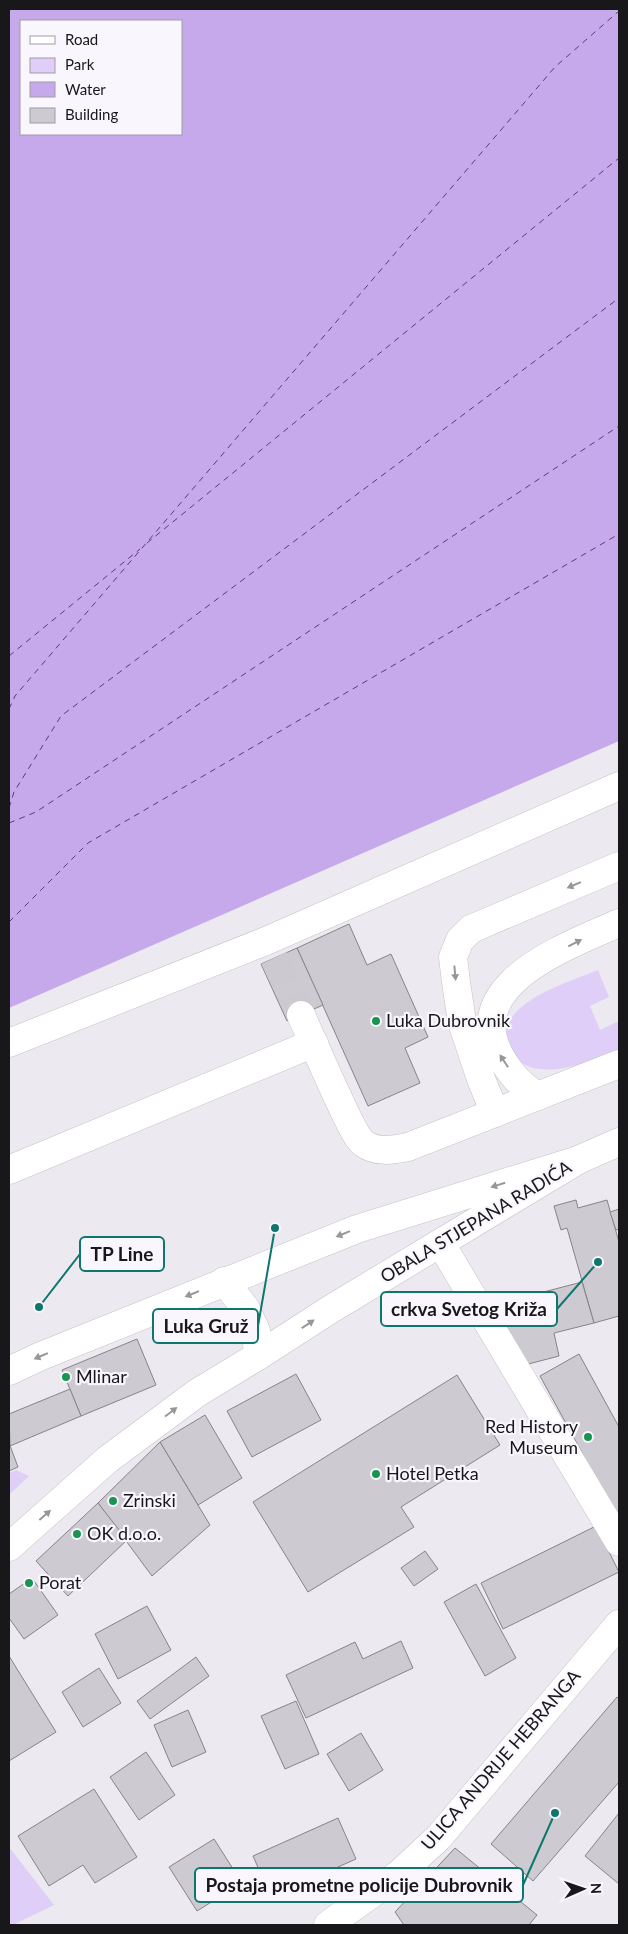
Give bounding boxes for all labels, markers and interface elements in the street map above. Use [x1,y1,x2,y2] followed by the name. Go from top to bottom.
[20,20,182,135] legend
[65,30,98,48] text: Road
[65,55,95,73] text: Park
[65,80,106,98] text: Water
[65,105,118,123] text: Building
[567,881,581,889] one-way arrow
[567,939,582,947] one-way arrow
[451,965,459,981] one-way arrow
[386,1009,511,1031] place label: Luka Dubrovnik
[370,1015,382,1027] marker: Luka Dubrovnik
[499,1054,509,1068] one-way arrow
[376,1155,576,1287] street label: OBALA STJEPANA RADIĆA
[490,1182,505,1189] one-way arrow
[336,1231,350,1239] one-way arrow
[80,1237,164,1271] callout: TP Line
[91,1242,153,1265] text: TP Line
[185,1291,199,1299] one-way arrow
[381,1292,557,1326] callout: crkva Svetog Križa
[391,1297,547,1320] text: crkva Svetog Križa
[153,1309,258,1343] callout: Luka Gruž
[164,1314,249,1337] text: Luka Gruž
[301,1319,314,1329] one-way arrow
[34,1352,49,1360] one-way arrow
[76,1365,127,1387] place label: Mlinar
[60,1371,72,1383] marker: Mlinar
[164,1407,178,1417] one-way arrow
[485,1415,579,1458] place label: Red History Museum
[582,1431,594,1443] marker: Red History Museum
[386,1462,479,1484] place label: Hotel Petka
[370,1468,382,1480] marker: Hotel Petka
[123,1489,176,1511] place label: Zrinski
[107,1495,119,1507] marker: Zrinski
[39,1509,52,1520] one-way arrow
[87,1522,161,1544] place label: OK d.o.o.
[71,1528,83,1540] marker: OK d.o.o.
[39,1571,82,1593] place label: Porat
[23,1577,35,1589] marker: Porat
[416,1664,585,1854] street label: ULICA ANDRIJE HEBRANGA
[558,1864,608,1914] north arrow
[195,1868,523,1902] callout: Postaja prometne policije Dubrovnik
[205,1873,513,1896] text: Postaja prometne policije Dubrovnik
[588,1883,605,1894] text: N

